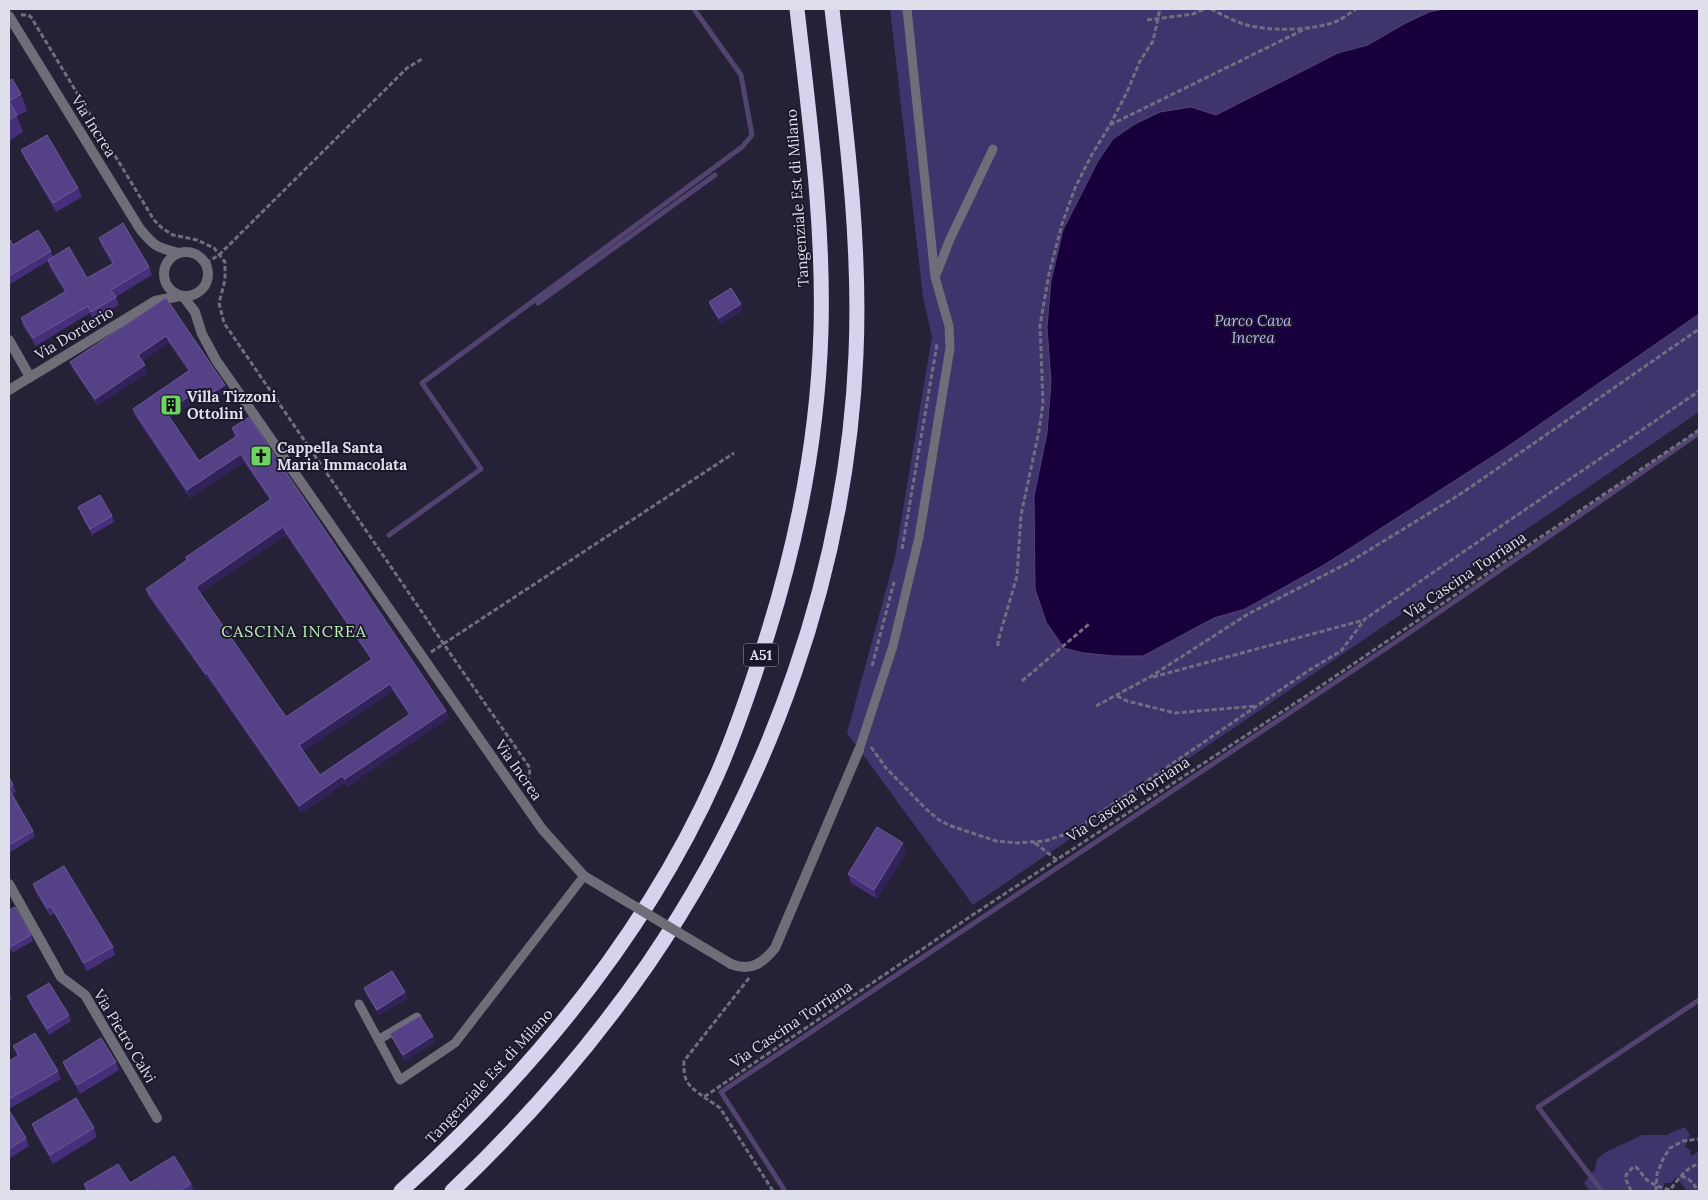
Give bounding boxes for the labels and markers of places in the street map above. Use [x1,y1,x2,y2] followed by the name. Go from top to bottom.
[187,387,276,423] place label: Villa Tizzoni Ottolini
[159,393,183,417] building icon: Villa Tizzoni Ottolini
[277,438,407,474] place label: Cappella Santa Maria Immacolata
[249,444,273,468] church icon: Cappella Santa Maria Immacolata

